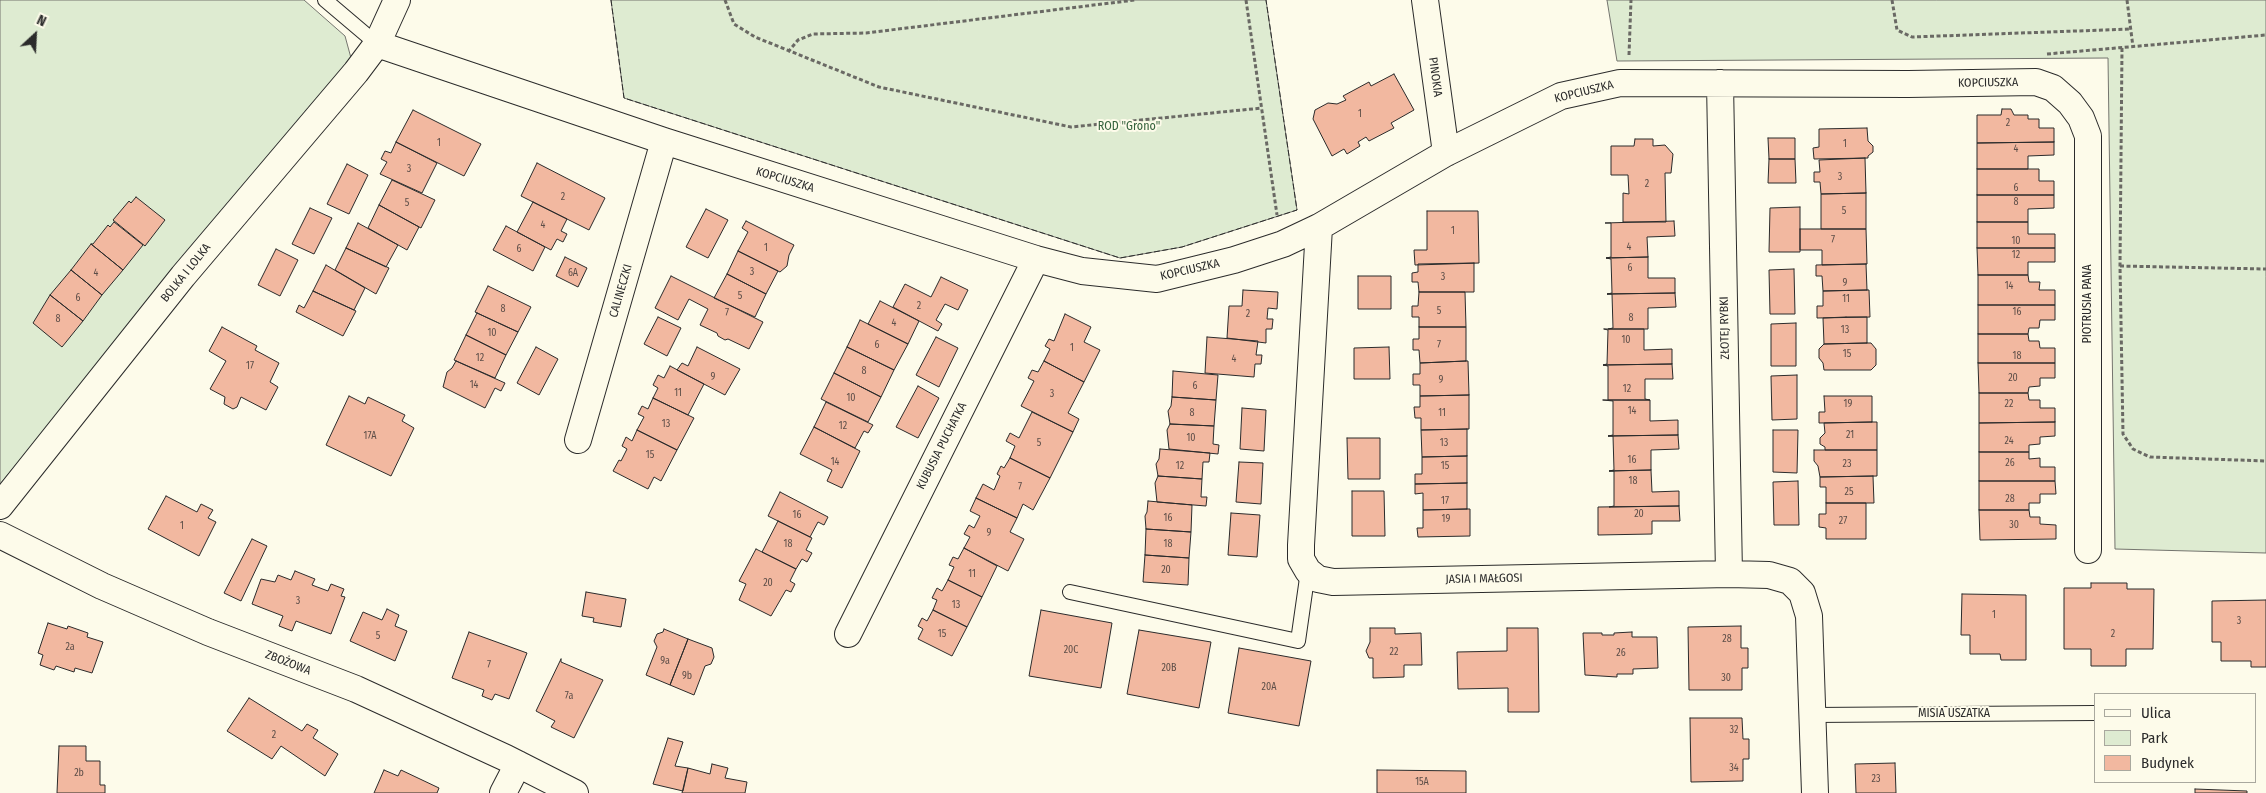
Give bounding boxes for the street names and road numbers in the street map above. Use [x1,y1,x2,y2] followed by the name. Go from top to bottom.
[1425,56,1445,98] street label: PINOKIA
[1958,75,2018,91] street label: KOPCIUSZKA
[1553,78,1615,106] street label: KOPCIUSZKA
[754,164,816,196] street label: KOPCIUSZKA
[158,241,214,305] street label: BOLKA I LOLKA
[1159,256,1221,284] street label: KOPCIUSZKA
[607,263,635,319] street label: CALINECZKI
[2081,264,2095,344] street label: PIOTRUSIA PANA
[1717,296,1733,360] street label: ZŁOTEJ RYBKI
[914,400,970,492] street label: KUBUSIA PUCHATKA
[1445,571,1523,587] street label: JASIA I MAŁGOSI
[263,648,313,678] street label: ZBOŻOWA
[1918,707,1990,721] street label: MISIA USZATKA

